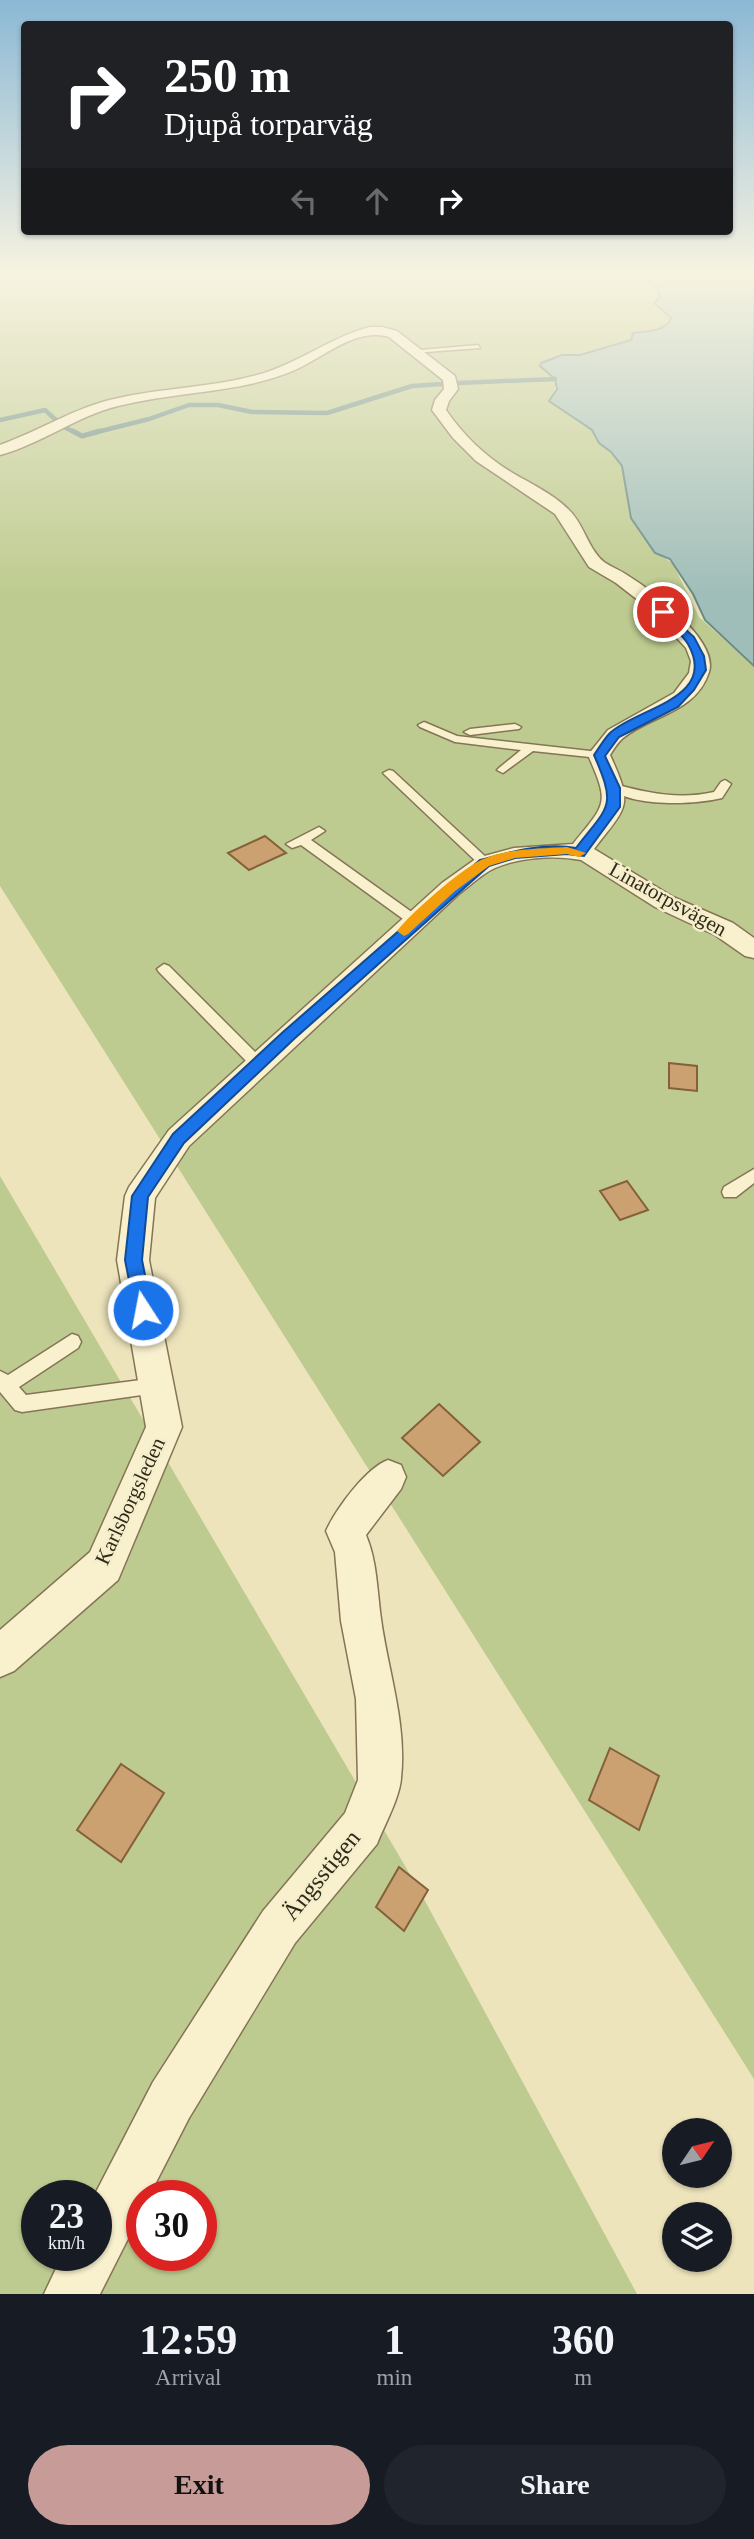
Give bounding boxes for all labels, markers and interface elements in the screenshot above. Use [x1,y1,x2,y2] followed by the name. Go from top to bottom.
[164,48,291,103] text: 250 m
[49,49,140,140] icon: right
[164,106,373,142] text: Djupå torparväg
[285,182,323,220] icon: left
[358,182,396,220] icon: ahead
[431,182,469,220] icon: right
[633,582,693,642] pin
[644,593,682,631] icon: arrive
[605,857,731,941] street label: Linatorpsvägen
[106,1273,180,1347] position arrow
[90,1433,170,1568] street label: Karlsborgsleden
[277,1825,365,1925] street label: Ängsstigen
[662,2118,732,2188] north arrow
[662,2118,732,2272] map controls
[126,2180,217,2271] speed limit sign: 30
[49,2197,84,2236] text: 23
[662,2202,732,2272] button: layers
[48,2233,85,2253] text: km/h
[139,2317,237,2363] text: 12:59
[384,2317,405,2363] text: 1
[552,2317,615,2363] text: 360
[155,2365,222,2390] text: Arrival
[377,2365,412,2390] text: min
[574,2365,592,2390] text: m
[28,2445,370,2525] button: Exit
[384,2445,726,2525] button: Share

